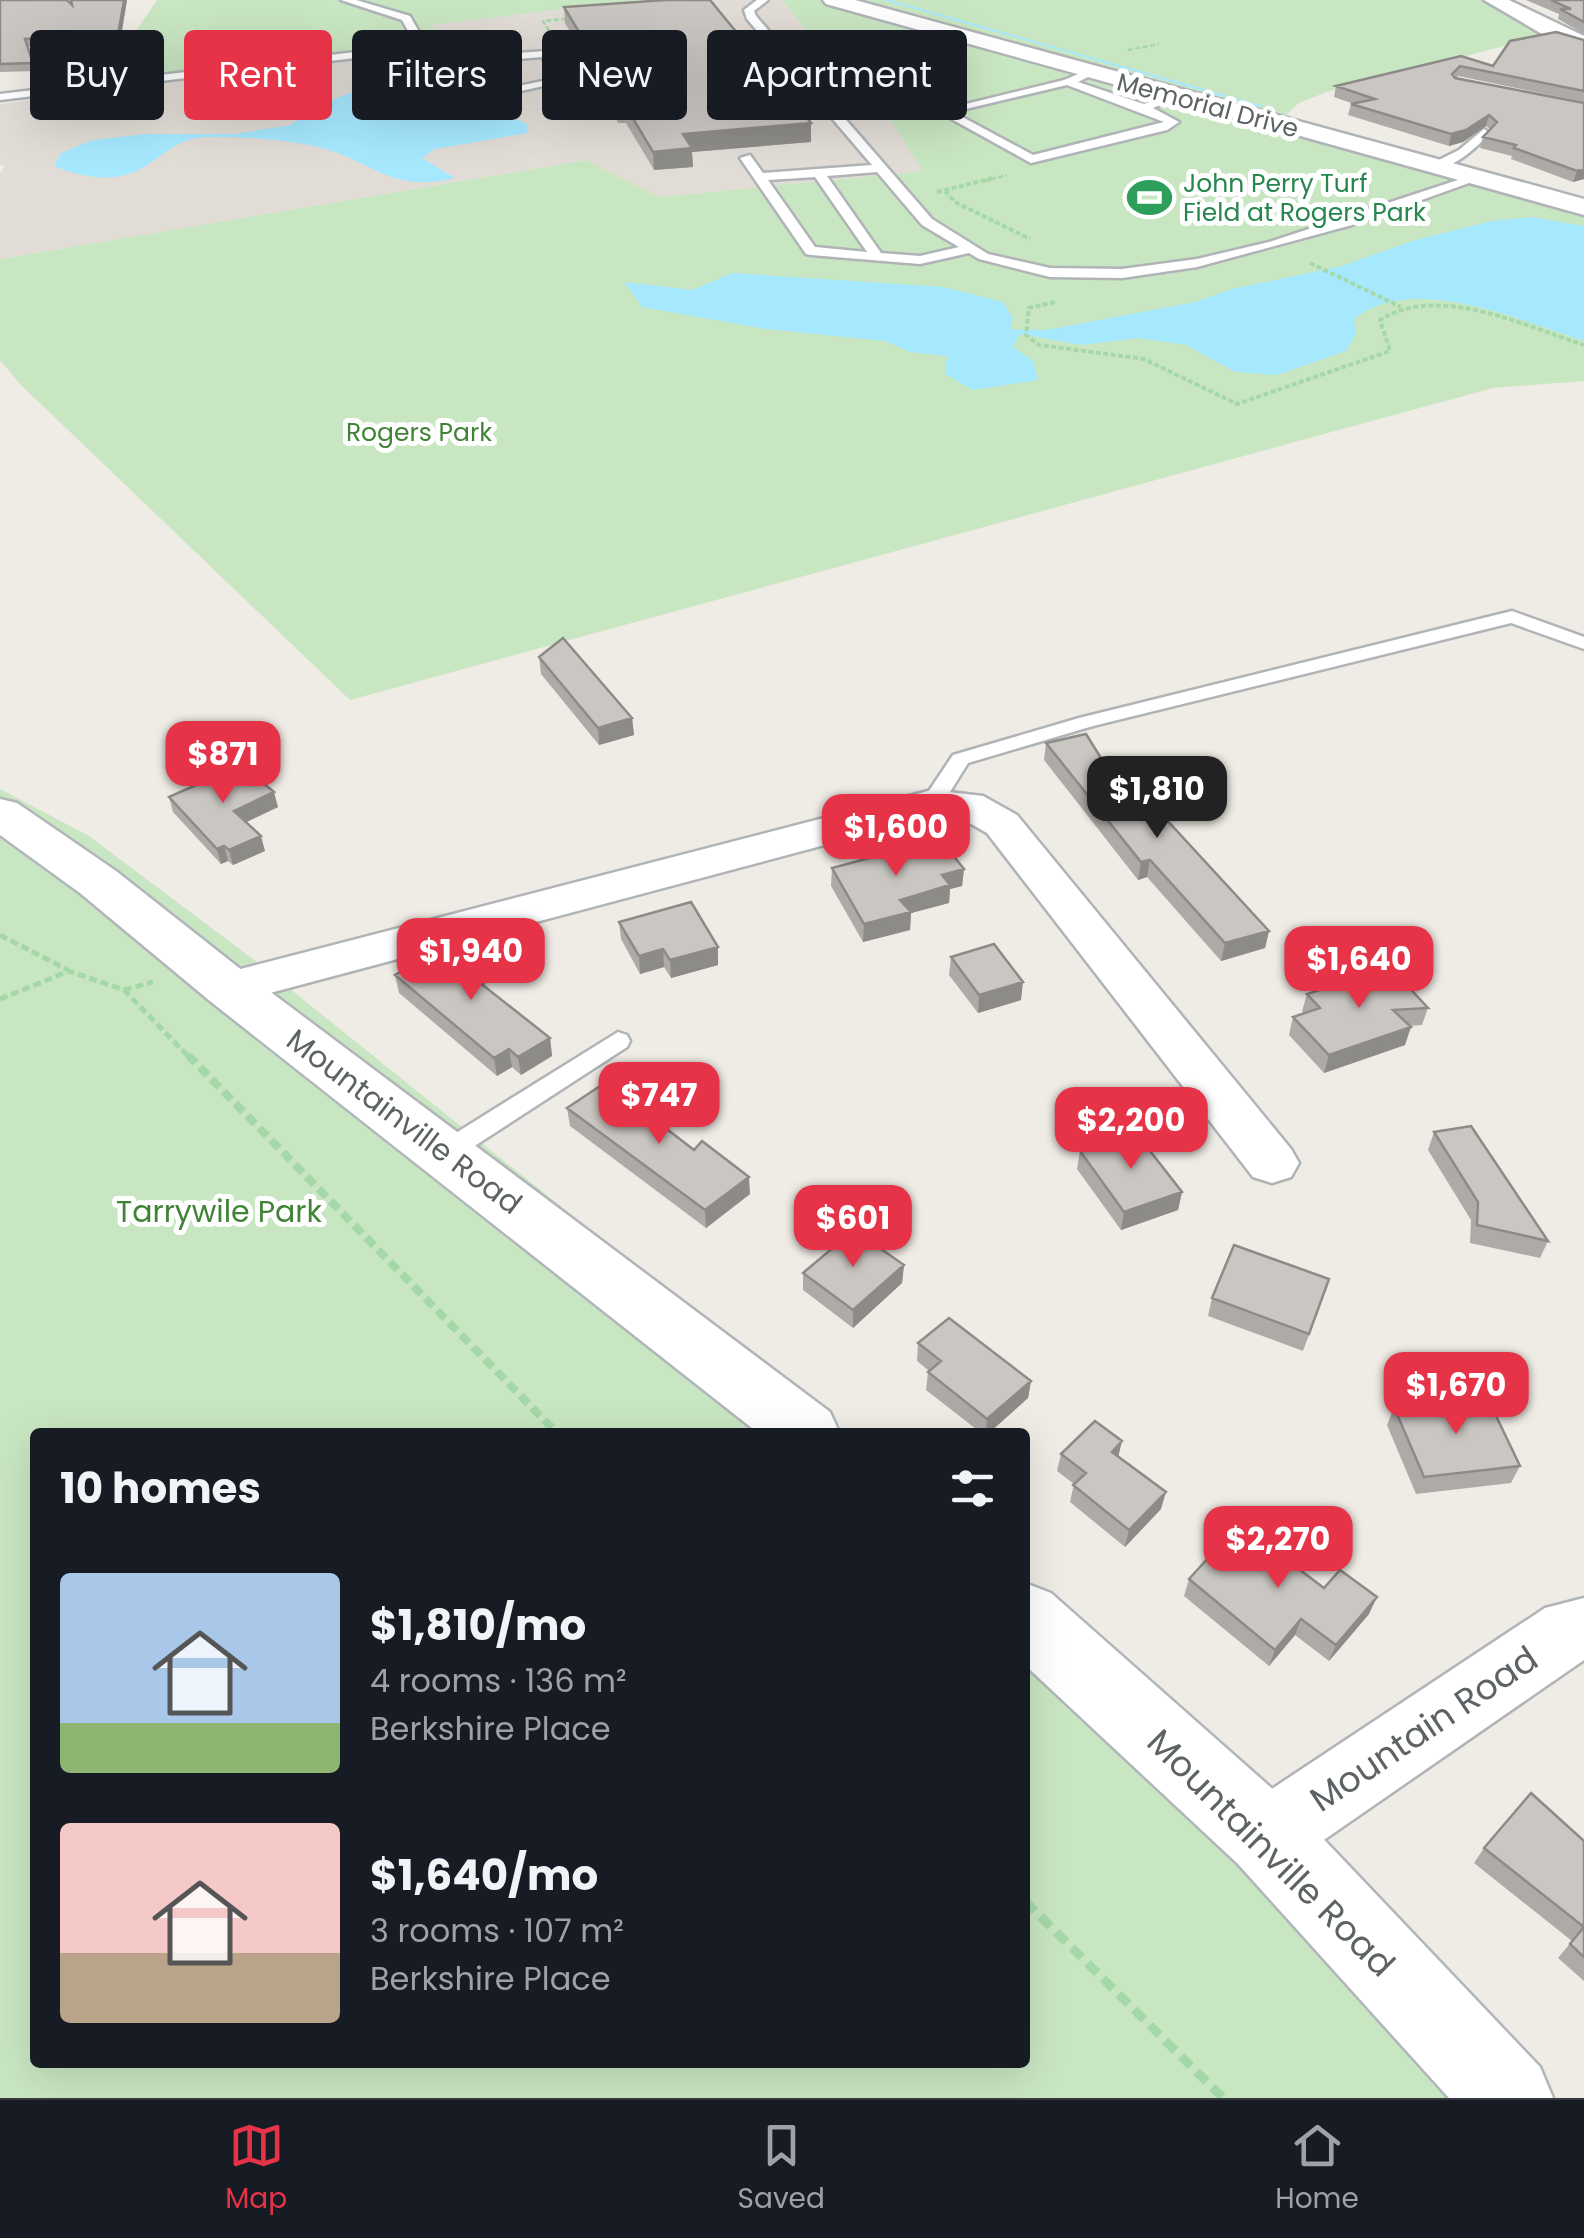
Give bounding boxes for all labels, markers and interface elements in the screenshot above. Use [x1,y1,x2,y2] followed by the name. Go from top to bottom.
[30,30,164,120] chip: Buy
[184,30,332,120] chip: Rent
[352,30,522,120] chip: Filters
[542,30,687,120] chip: New
[707,30,967,120] chip: Apartment
[1113,64,1303,147] street label: Memorial Drive
[1183,166,1426,230] place label: John Perry Turf Field at Rogers Park
[1126,173,1174,221] sports icon: John Perry Turf Field at Rogers Park
[346,415,492,450] park label: Rogers Park
[164,721,282,806] pin: $871
[188,731,258,776] text: $871
[1076,756,1238,841] pin: $1,810
[1109,766,1205,811] text: $1,810
[815,794,977,879] pin: $1,600
[844,804,948,849] text: $1,600
[390,918,552,1003] pin: $1,940
[1278,926,1440,1011] pin: $1,640
[419,928,523,973] text: $1,940
[1306,936,1412,981] text: $1,640
[278,1019,531,1224] street label: Mountainville Road
[600,1062,718,1147] pin: $747
[621,1072,697,1117] text: $747
[1050,1087,1212,1172] pin: $2,200
[1077,1097,1185,1142] text: $2,200
[794,1185,912,1270] pin: $601
[116,1190,323,1233] park label: Tarrywile Park
[816,1195,890,1240] text: $601
[1375,1352,1537,1437] pin: $1,670
[1406,1362,1506,1407] text: $1,670
[60,1459,261,1518] text: 10 homes
[945,1461,1000,1516] icon: filters
[1197,1506,1359,1591] pin: $2,270
[1226,1516,1330,1561] text: $2,270
[370,1596,586,1655] text: $1,810/mo
[140,1613,260,1733] icon: home
[1300,1634,1547,1823] street label: Mountain Road
[370,1658,627,1703] text: 4 rooms · 136 m²
[370,1706,611,1751] text: Berkshire Place
[1137,1718,1406,1987] street label: Mountainville Road
[370,1846,598,1905] text: $1,640/mo
[140,1863,260,1983] icon: home
[370,1908,624,1953] text: 3 rooms · 107 m²
[370,1956,611,2001] text: Berkshire Place
[225,2118,287,2220] tab: Map
[738,2118,825,2220] tab: Saved
[1275,2118,1359,2220] tab: Home

